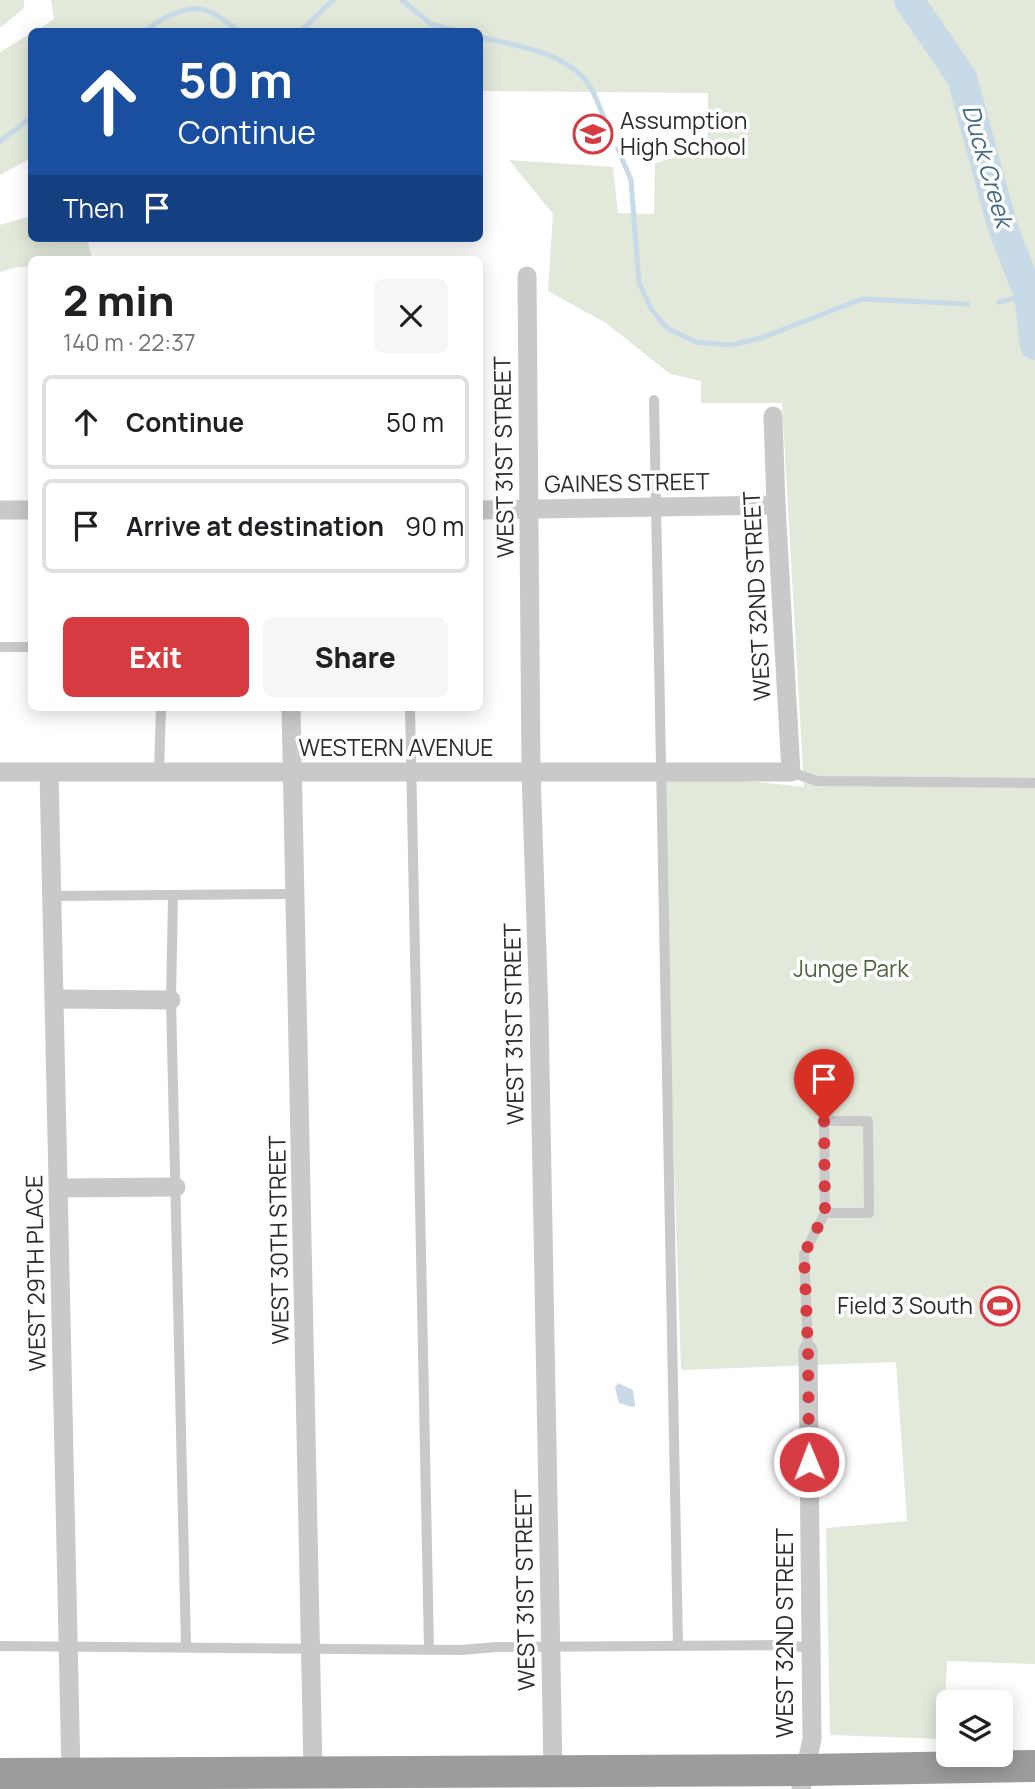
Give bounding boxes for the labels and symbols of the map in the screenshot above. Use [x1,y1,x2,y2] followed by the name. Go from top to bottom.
[955,101,1023,234] water label: Duck Creek
[620,104,747,162] place label: Assumption High School
[572,113,614,155] school or university icon: Assumption High School
[485,356,521,558] street label: WEST 31ST STREET
[544,465,710,499] street label: GAINES STREET
[735,490,777,702] street label: WEST 32ND STREET
[299,731,493,763] street label: WESTERN AVENUE
[495,923,531,1125] street label: WEST 31ST STREET
[793,952,909,984] park label: Junge Park
[794,1049,854,1121] pin
[260,1135,296,1345] street label: WEST 30TH STREET
[17,1174,53,1372] street label: WEST 29TH PLACE
[979,1285,1021,1327] sports icon: Field 3 South
[837,1289,973,1321] place label: Field 3 South
[772,1425,846,1499] position arrow
[506,1489,542,1691] street label: WEST 31ST STREET
[768,1528,800,1738] street label: WEST 32ND STREET

